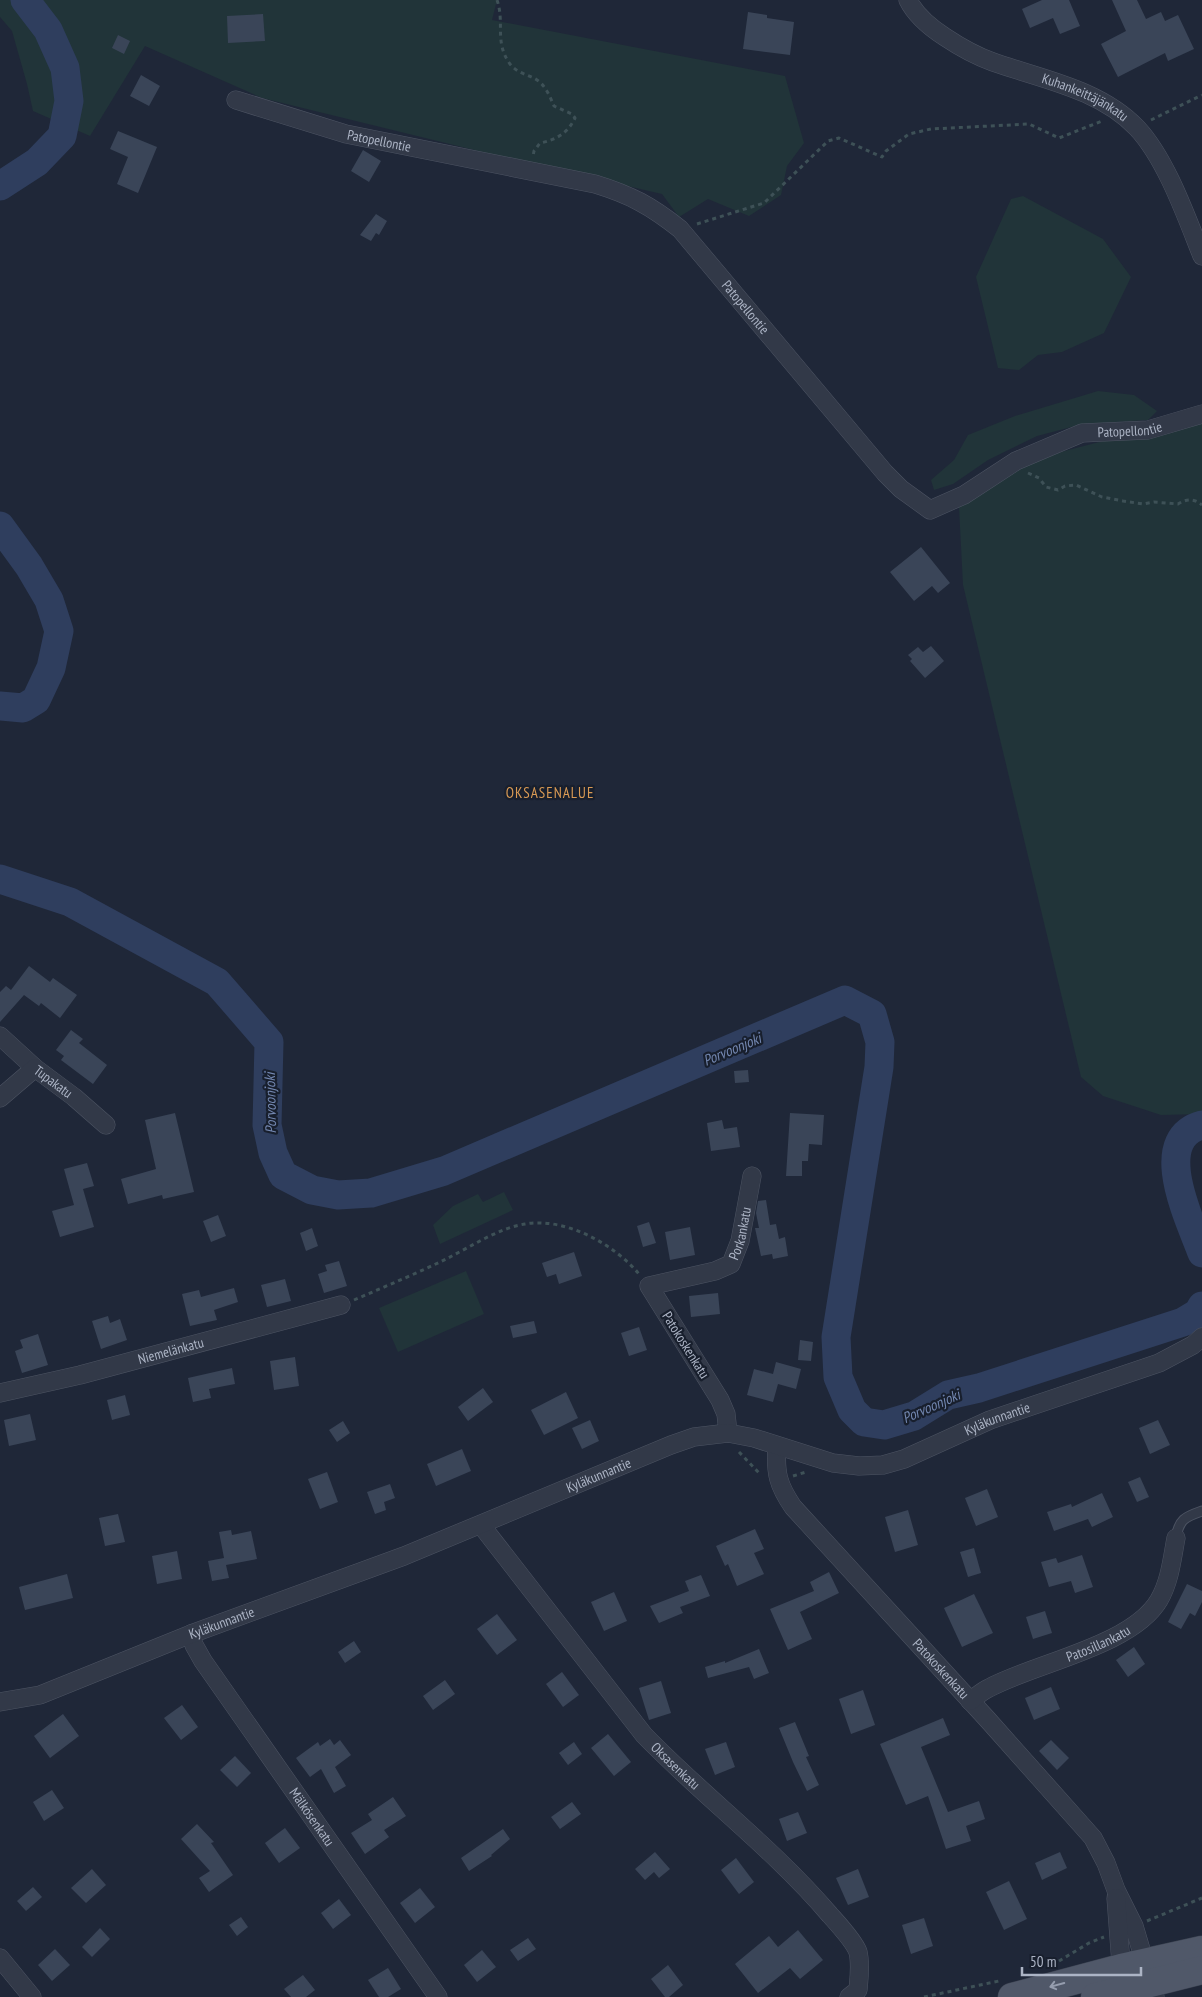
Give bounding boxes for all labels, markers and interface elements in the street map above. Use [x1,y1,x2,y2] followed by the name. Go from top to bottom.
[1040,69,1132,125] street label: Kuhankeittäjänkatu
[346,125,413,156] street label: Patopellontie
[718,277,773,338] street label: Patopellontie
[1097,417,1164,441] street label: Patopellontie
[506,783,594,802] district label: OKSASENALUE
[700,1028,765,1070] water label: Porvoonjoki
[30,1061,76,1102] street label: Tupakatu
[260,1071,280,1134] water label: Porvoonjoki
[725,1205,755,1262] street label: Porkankatu
[658,1308,714,1382] street label: Patokoskenkatu
[136,1333,206,1368] street label: Niemelänkatu
[899,1384,964,1427] water label: Porvoonjoki
[961,1398,1032,1439] street label: Kyläkunnantie
[563,1454,634,1497] street label: Kyläkunnantie
[186,1602,257,1643] street label: Kyläkunnantie
[1064,1621,1134,1666] street label: Patosillankatu
[909,1635,973,1703] street label: Patokoskenkatu
[647,1738,704,1793] street label: Oksasenkatu
[286,1784,339,1849] street label: Mälkösenkatu
[1022,1944,1141,1976] scale bar
[1030,1952,1056,1971] text: 50 m
[1050,1981,1066,1990] one-way arrow

